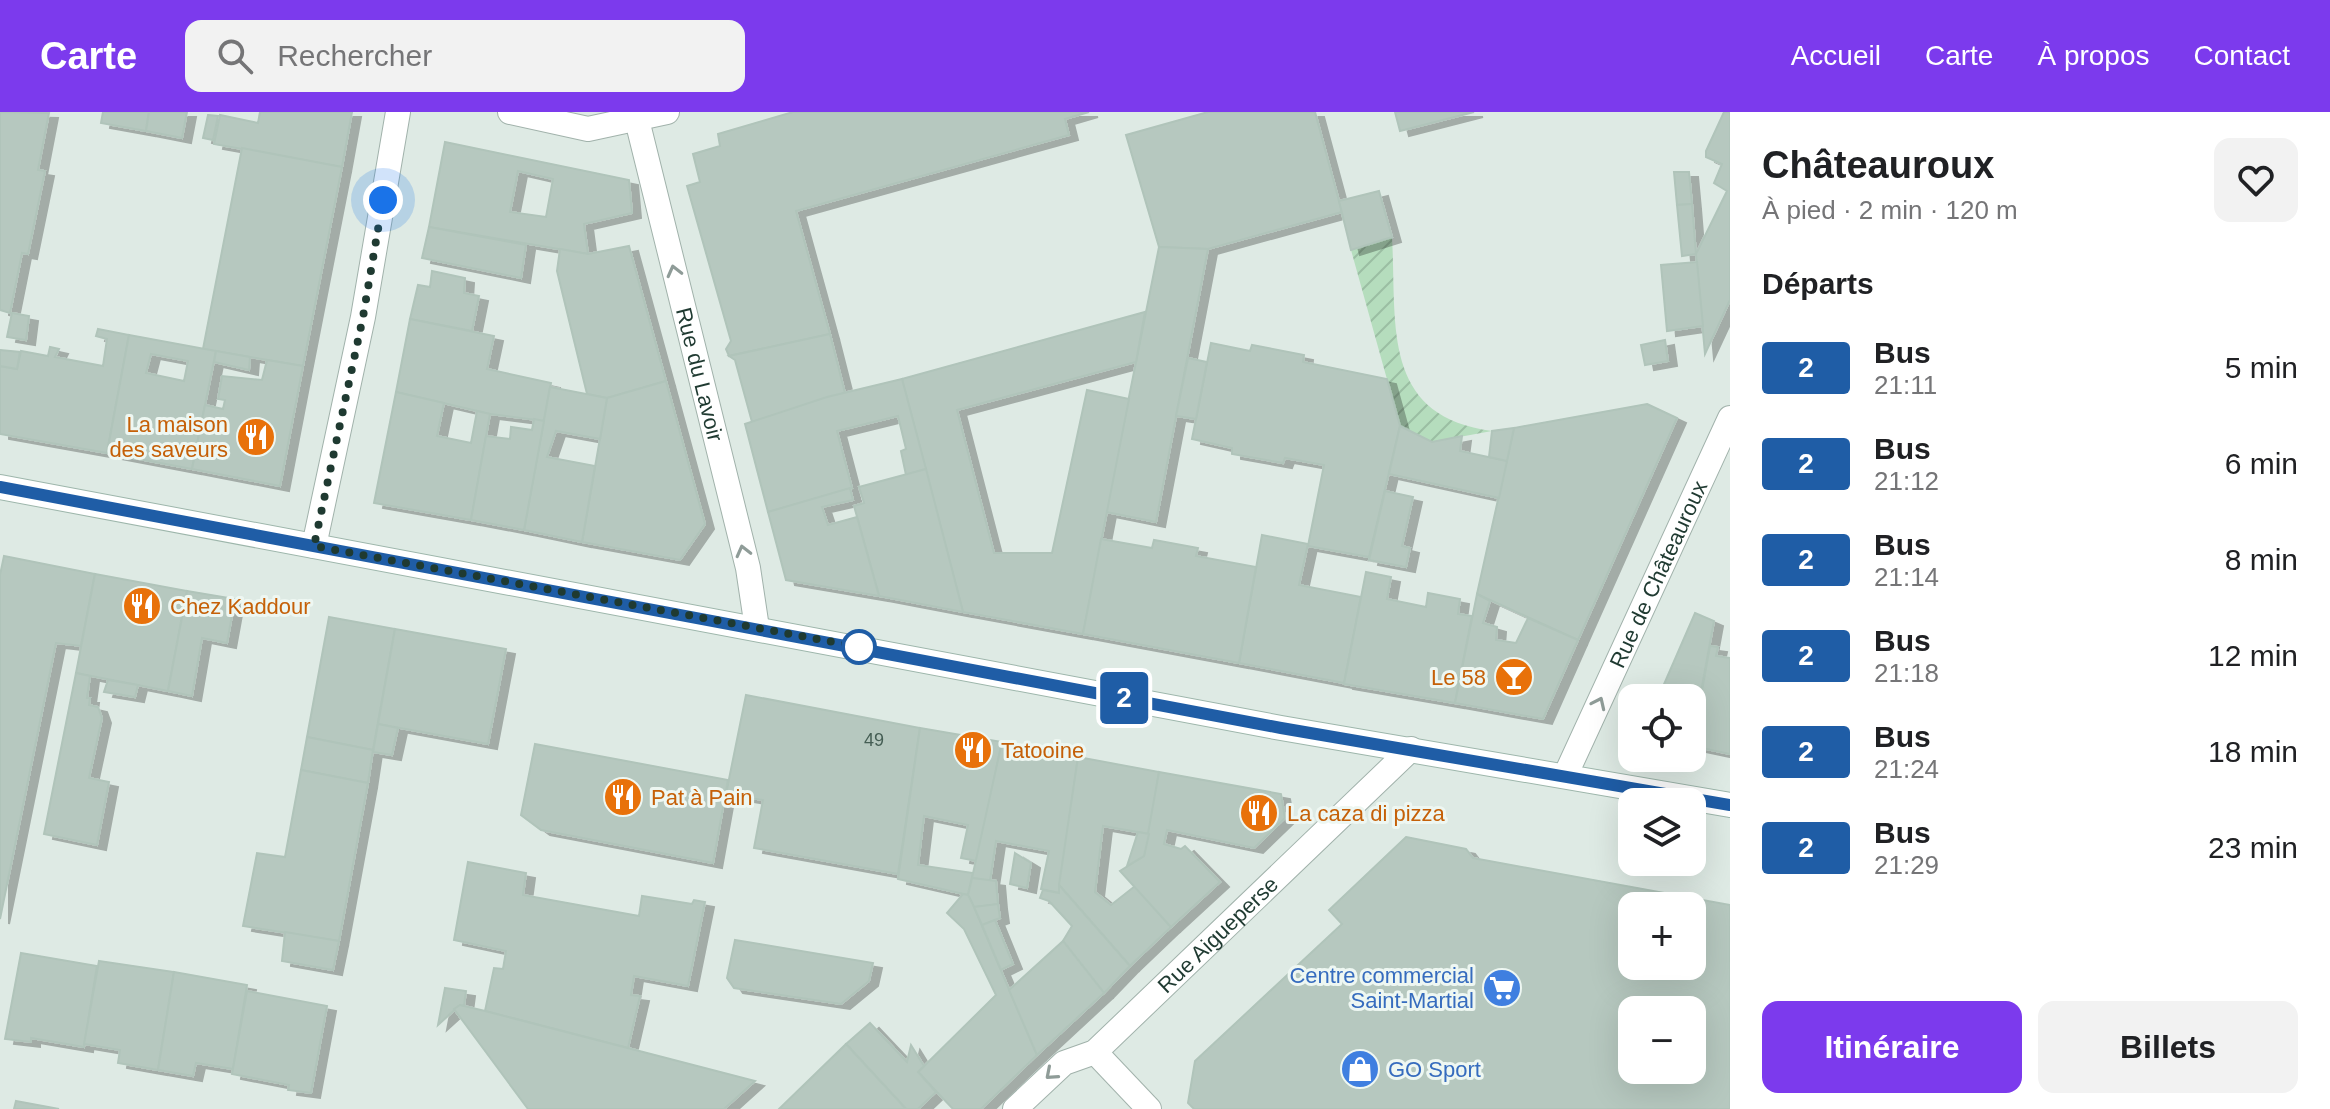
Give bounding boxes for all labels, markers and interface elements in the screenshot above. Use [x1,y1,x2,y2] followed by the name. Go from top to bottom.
[185,20,745,92] search box
[213,34,257,78] icon: search
[40,35,137,77] text: Carte
[277,39,432,72] text: Rechercher
[1791,40,1881,71] text: Accueil
[1925,40,1993,71] text: Carte
[2037,40,2150,71] text: À propos
[2194,40,2290,71] text: Contact
[2214,138,2298,222] button: heart
[1762,144,1994,186] text: Châteauroux
[363,180,403,220] your location
[1762,195,2018,225] text: À pied · 2 min · 120 m
[666,265,683,279] one-way arrow
[1762,267,1874,300] text: Départs
[671,305,729,444] street label: Rue du Lavoir
[1874,336,1931,369] text: Bus
[2225,351,2298,384] text: 5 min
[1798,352,1814,383] text: 2
[1874,370,1937,400] text: 21:11
[109,412,228,462] place label: La maison des saveurs
[235,416,277,458] restaurant icon: La maison des saveurs
[1874,432,1931,465] text: Bus
[2225,447,2298,480] text: 6 min
[1798,448,1814,479] text: 2
[1874,466,1939,496] text: 21:12
[1604,477,1712,672] street label: Rue de Châteauroux
[1874,528,1931,561] text: Bus
[2225,543,2298,576] text: 8 min
[736,544,753,558] one-way arrow
[1798,544,1814,575] text: 2
[1874,562,1939,592] text: 21:14
[121,585,163,627] restaurant icon: Chez Kaddour
[170,594,311,619] place label: Chez Kaddour
[1874,624,1931,657] text: Bus
[842,630,876,664] unlabelled marker
[2208,639,2298,672] text: 12 min
[1798,640,1814,671] text: 2
[1493,656,1535,698] bar icon: Le 58
[1874,658,1939,688] text: 21:18
[1431,665,1486,690] place label: Le 58
[1098,672,1150,724] line badge: 2
[1116,682,1132,713] text: 2
[1618,684,1706,1084] map controls
[1618,684,1706,772] button: locate
[1589,697,1605,711] one-way arrow
[1874,720,1931,753] text: Bus
[952,729,994,771] restaurant icon: Tatooine
[864,730,884,750] house number: 49
[2208,735,2298,768] text: 18 min
[1798,736,1814,767] text: 2
[1001,738,1084,763] place label: Tatooine
[1874,754,1939,784] text: 21:24
[602,776,644,818] restaurant icon: Pat à Pain
[651,785,753,810] place label: Pat à Pain
[1618,788,1706,876] button: layers
[1238,792,1280,834] restaurant icon: La caza di pizza
[1287,801,1446,826] place label: La caza di pizza
[1874,816,1931,849] text: Bus
[2208,831,2298,864] text: 23 min
[1798,832,1814,863] text: 2
[1874,850,1939,880] text: 21:29
[1152,871,1283,998] street label: Rue Aigueperse
[1618,892,1706,980] button: +
[1289,963,1474,1013] place label: Centre commercial Saint-Martial
[1481,967,1523,1009] supermarket icon: Centre commercial Saint-Martial
[1618,996,1706,1084] button: −
[1762,1001,2022,1093] button: Itinéraire
[2038,1001,2298,1093] button: Billets
[1339,1048,1381,1090] shop icon: GO Sport
[1388,1057,1481,1082] place label: GO Sport
[1046,1065,1061,1079] one-way arrow

